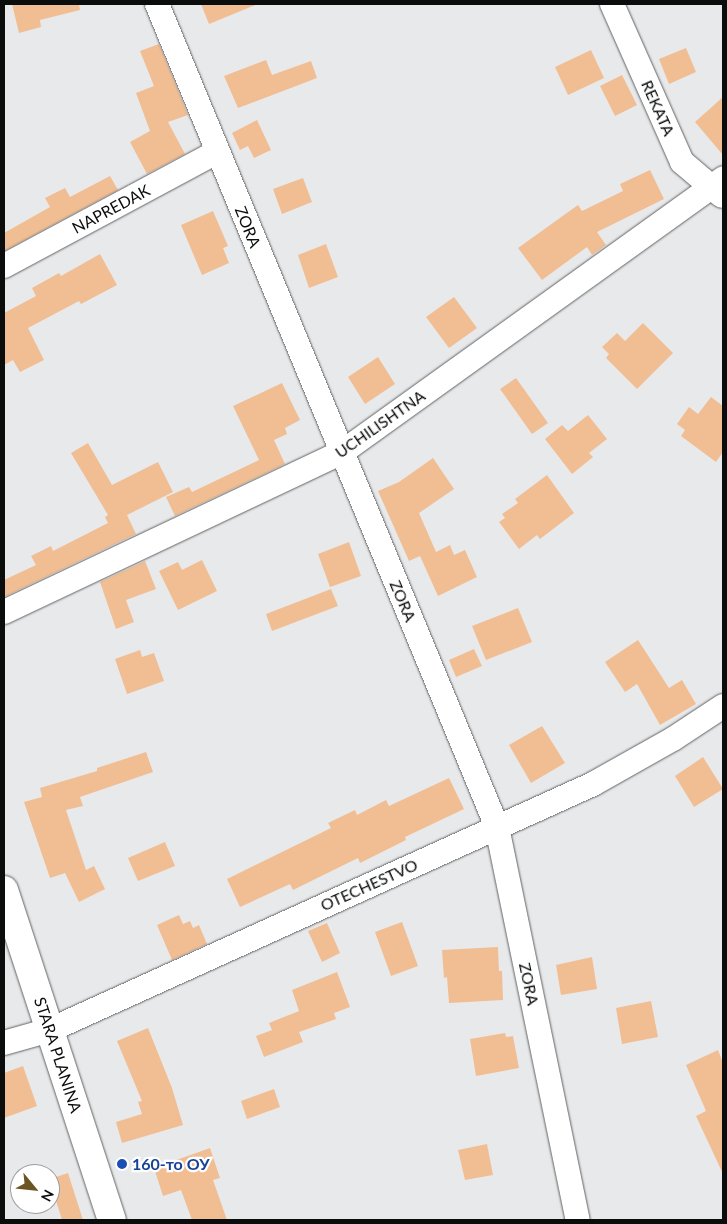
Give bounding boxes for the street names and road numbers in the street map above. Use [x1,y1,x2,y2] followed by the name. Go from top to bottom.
[637,77,679,139] street label: REKATA
[69,181,153,237] street label: NAPREDAK
[231,203,265,251] street label: ZORA
[331,386,429,462] street label: UCHILISHTNA
[386,577,420,625] street label: ZORA
[317,855,421,915] street label: OTECHESTVO
[515,961,543,1007] street label: ZORA
[30,994,86,1116] street label: STARA PLANINA

